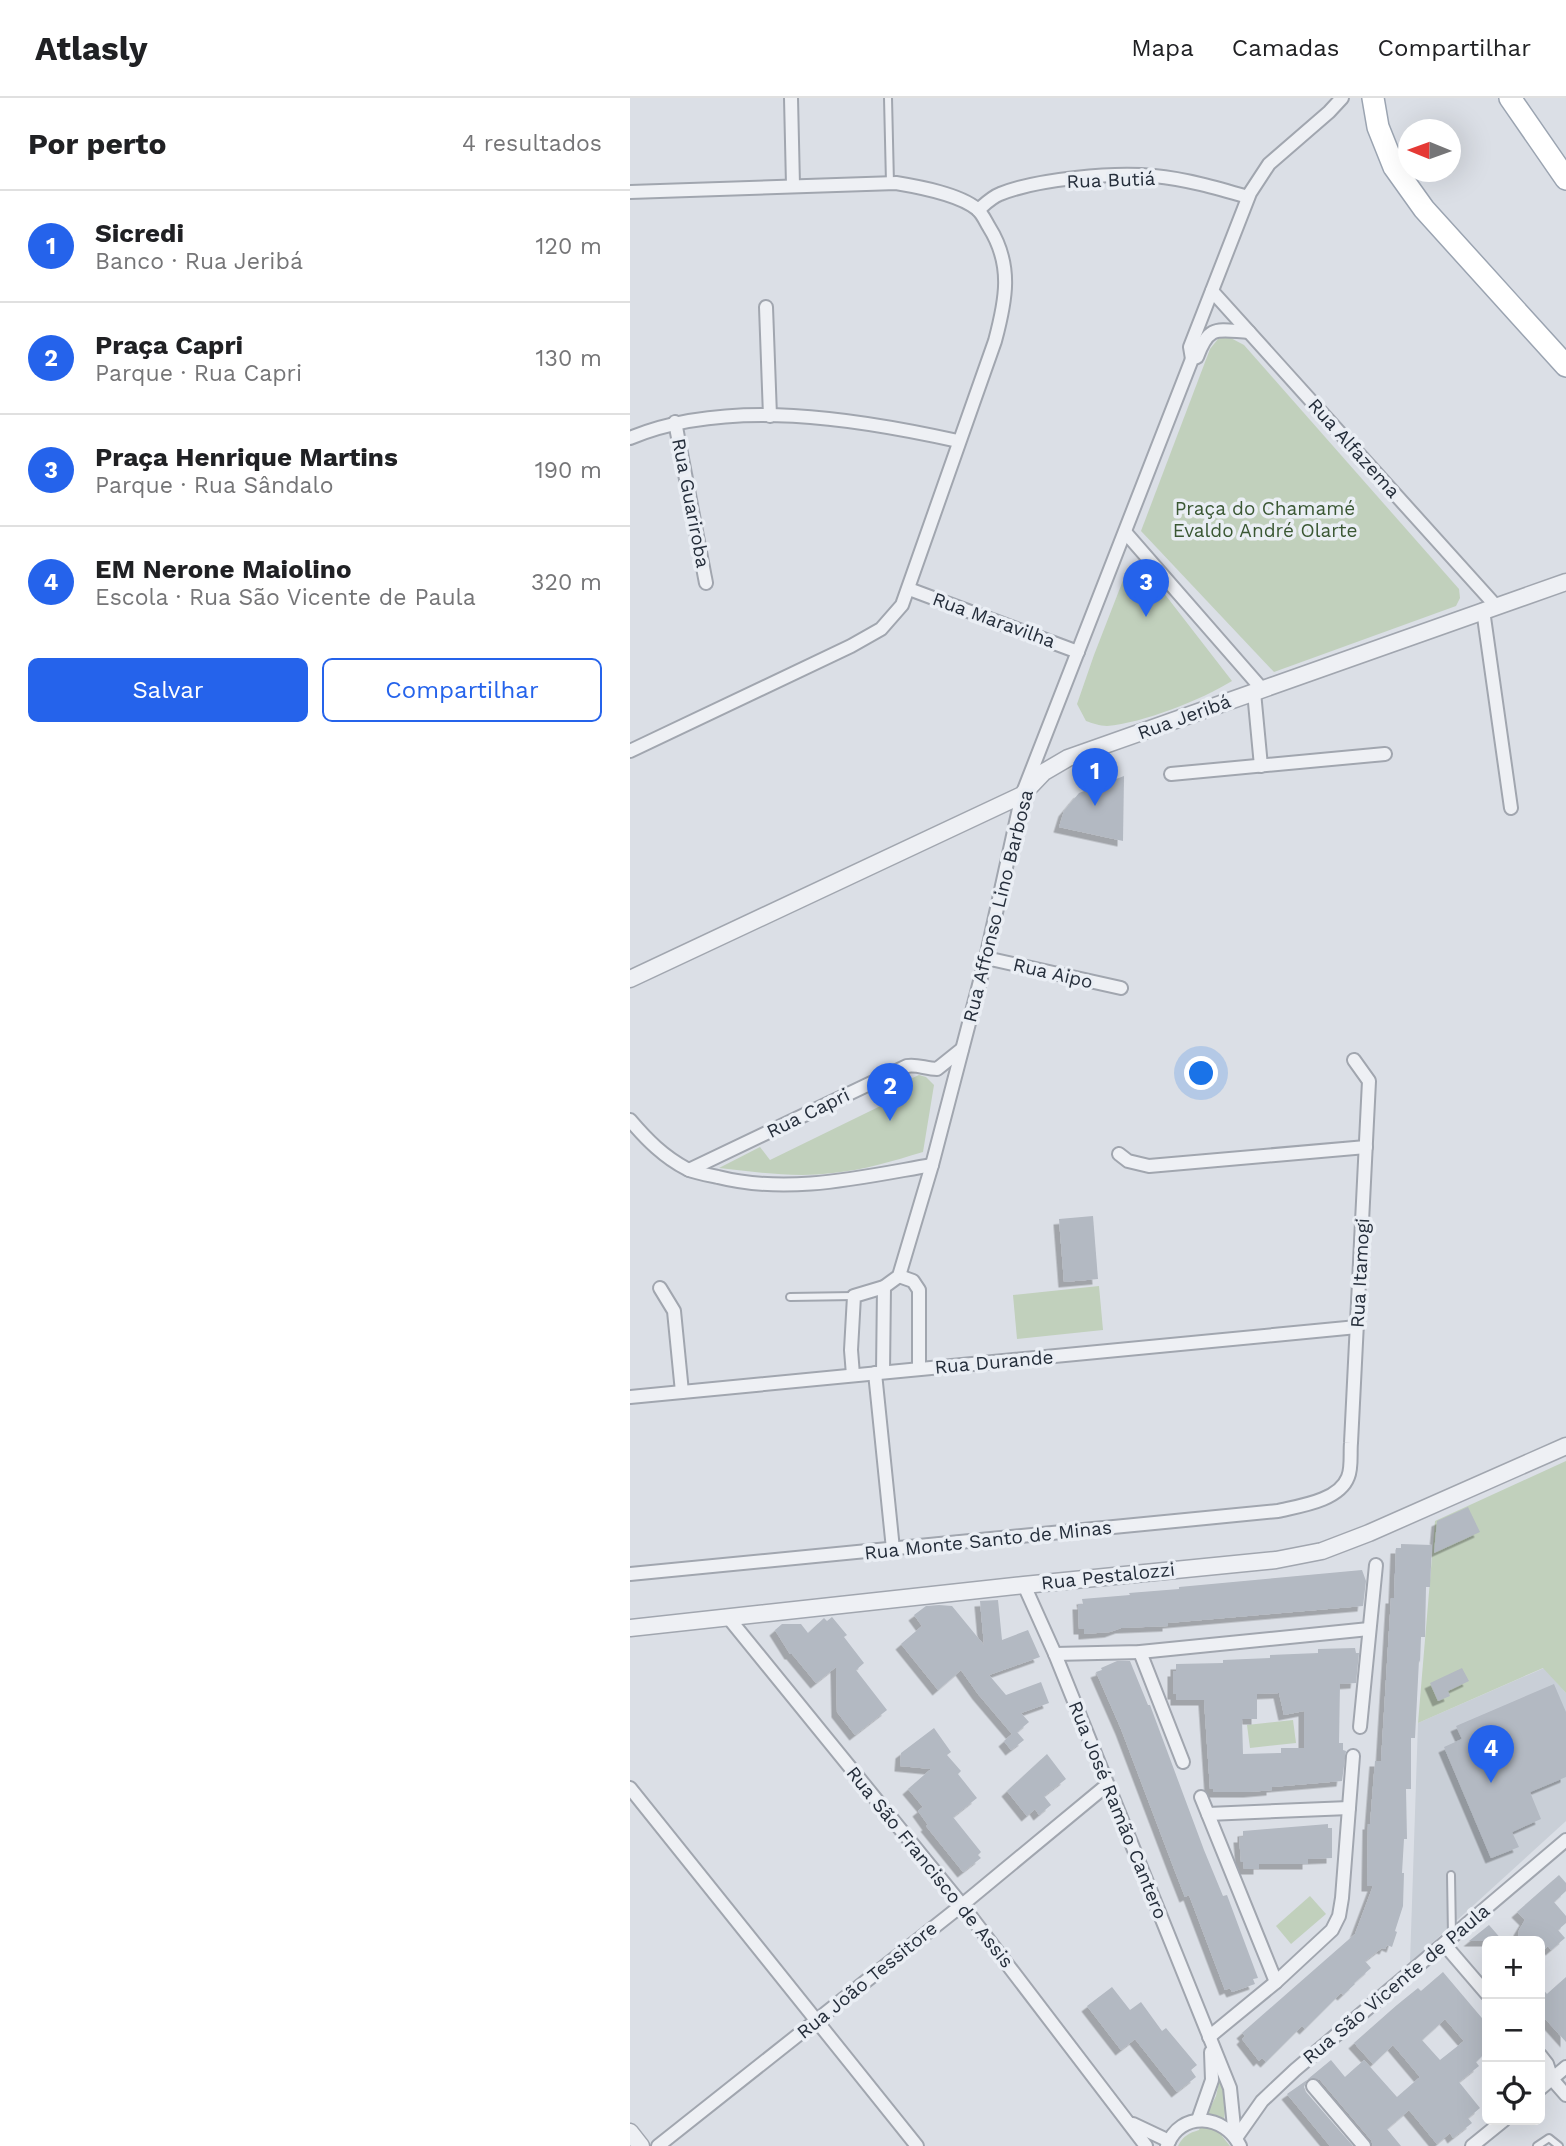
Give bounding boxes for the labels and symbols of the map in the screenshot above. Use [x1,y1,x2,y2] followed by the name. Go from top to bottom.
[1398,119,1461,182] north arrow
[1066,167,1156,193] street label: Rua Butiá
[1303,393,1405,503] street label: Rua Alfazema
[667,436,715,570] street label: Rua Guariroba
[1173,497,1357,542] park label: Praça do Chamamé Evaldo André Olarte
[1123,559,1169,617] pin: 3
[929,587,1059,653] street label: Rua Maravilha
[1134,689,1234,744] street label: Rua Jeribá
[1072,748,1118,806] pin: 1
[958,787,1038,1025] street label: Rua Affonso Lino Barbosa
[1011,953,1095,993] street label: Rua Aipo
[1184,1056,1218,1090] your location
[867,1063,913,1121] pin: 2
[763,1083,853,1143] street label: Rua Capri
[1346,1217,1374,1329] street label: Rua Itamogi
[934,1345,1054,1379] street label: Rua Durande
[863,1516,1113,1564] street label: Rua Monte Santo de Minas
[1040,1558,1176,1594] street label: Rua Pestalozzi
[1064,1698,1172,1922] street label: Rua José Ramão Cantero
[1468,1725,1514,1783] pin: 4
[842,1762,1018,1972] street label: Rua São Francisco de Assis
[1298,1899,1494,2069] street label: Rua São Vicente de Paula
[792,1916,942,2044] street label: Rua João Tessitore

